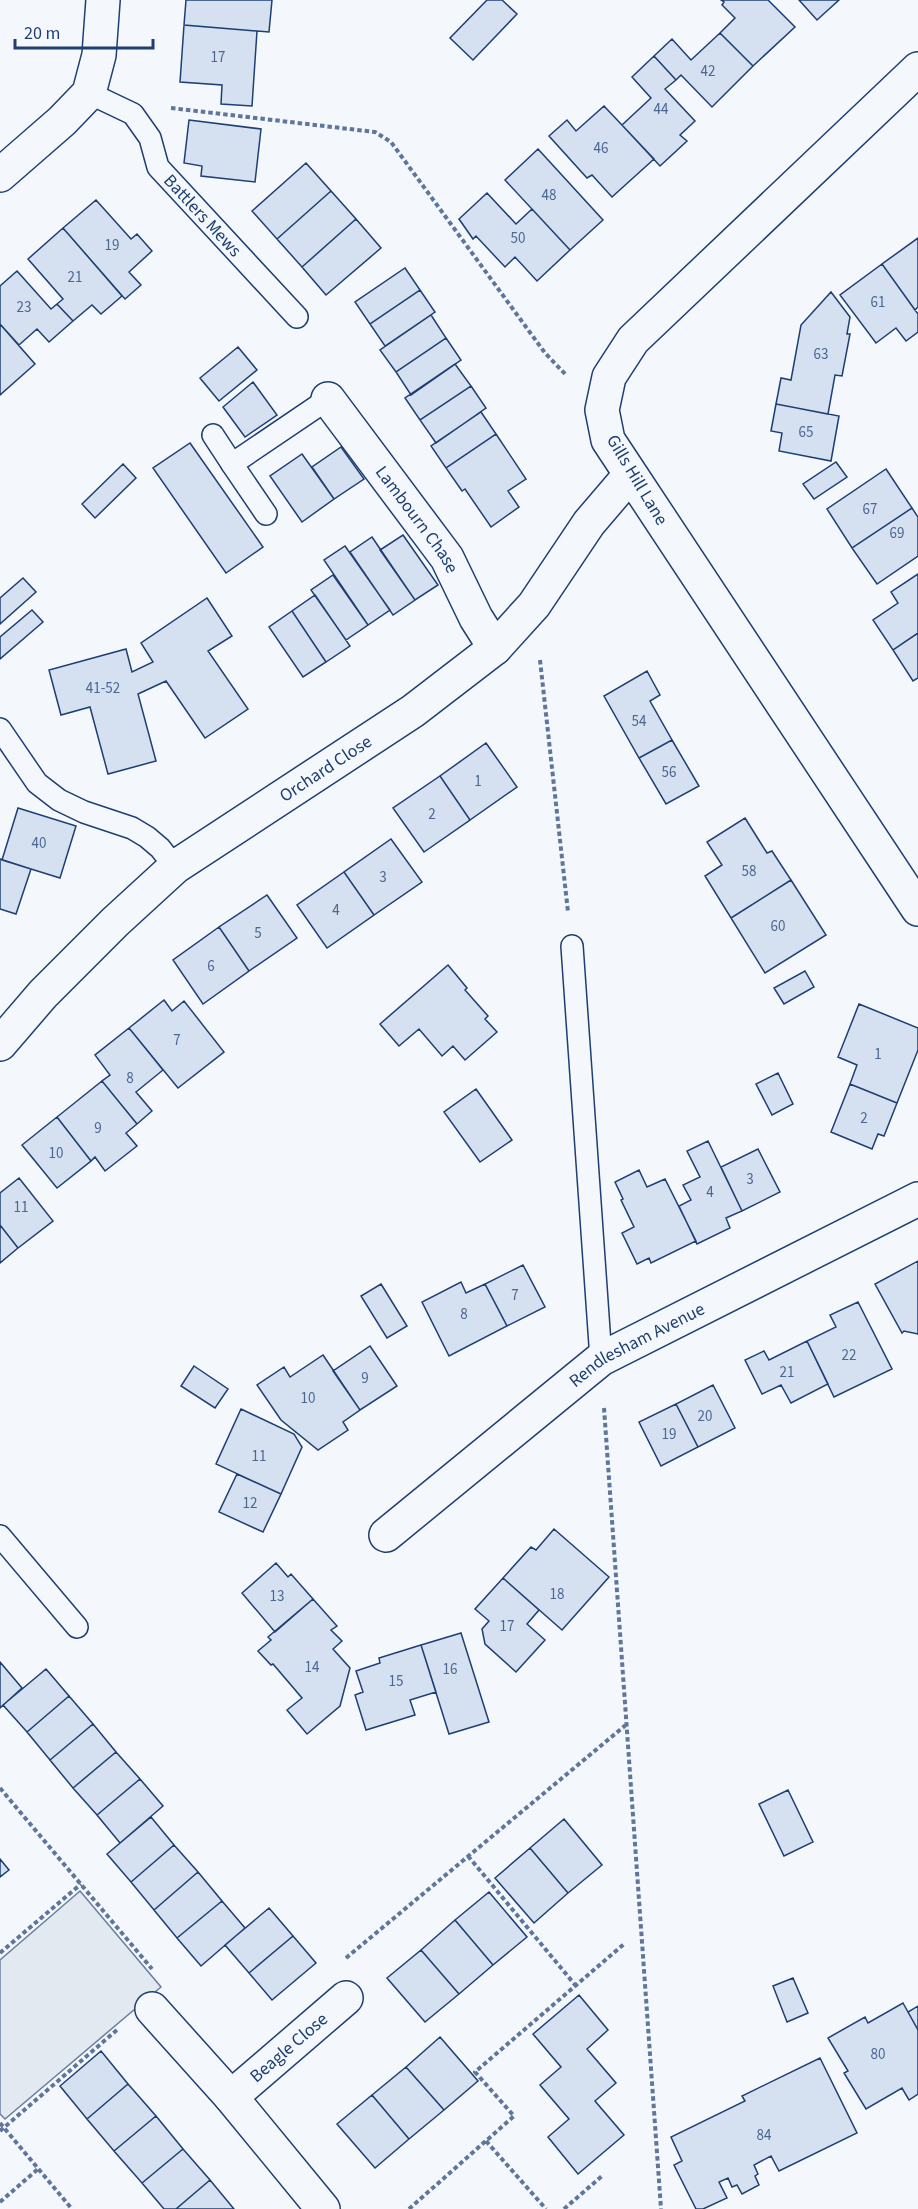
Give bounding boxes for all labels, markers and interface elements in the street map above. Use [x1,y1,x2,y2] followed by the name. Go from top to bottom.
[15,12,153,50] scale bar
[24,21,60,46] text: 20 m
[211,47,225,68] house number: 17
[701,61,715,82] house number: 42
[654,99,669,120] house number: 44
[594,138,608,159] house number: 46
[158,168,247,262] street label: Battlers Mews
[542,185,556,206] house number: 48
[511,228,525,249] house number: 50
[105,235,119,256] house number: 19
[68,267,82,288] house number: 21
[871,292,885,313] house number: 61
[17,297,31,318] house number: 23
[814,344,828,365] house number: 63
[799,422,813,443] house number: 65
[600,430,674,530] street label: Gills Hill Lane
[370,460,465,577] street label: Lambourn Chase
[863,499,877,520] house number: 67
[890,523,904,544] house number: 69
[86,678,120,699] house number: 41-52
[632,711,647,732] house number: 54
[274,729,377,808] street label: Orchard Close
[662,762,676,783] house number: 56
[474,771,482,792] house number: 1
[428,804,436,825] house number: 2
[32,833,46,854] house number: 40
[742,861,756,882] house number: 58
[379,867,387,888] house number: 3
[332,900,340,921] house number: 4
[771,916,785,937] house number: 60
[254,923,262,944] house number: 5
[207,956,215,977] house number: 6
[173,1030,181,1051] house number: 7
[874,1044,882,1065] house number: 1
[126,1068,134,1089] house number: 8
[860,1108,868,1129] house number: 2
[94,1118,102,1139] house number: 9
[49,1143,63,1164] house number: 10
[746,1169,754,1190] house number: 3
[706,1182,714,1203] house number: 4
[14,1197,28,1218] house number: 11
[511,1285,519,1306] house number: 7
[563,1296,709,1393] street label: Rendlesham Avenue
[460,1304,468,1325] house number: 8
[842,1345,856,1366] house number: 22
[780,1362,794,1383] house number: 21
[361,1368,369,1389] house number: 9
[301,1388,315,1409] house number: 10
[698,1406,712,1427] house number: 20
[662,1424,676,1445] house number: 19
[252,1446,266,1467] house number: 11
[243,1493,257,1514] house number: 12
[550,1584,564,1605] house number: 18
[270,1586,284,1607] house number: 13
[500,1616,514,1637] house number: 17
[305,1657,320,1678] house number: 14
[443,1659,457,1680] house number: 16
[389,1671,403,1692] house number: 15
[244,2007,333,2088] street label: Beagle Close
[871,2044,885,2065] house number: 80
[757,2125,772,2146] house number: 84

